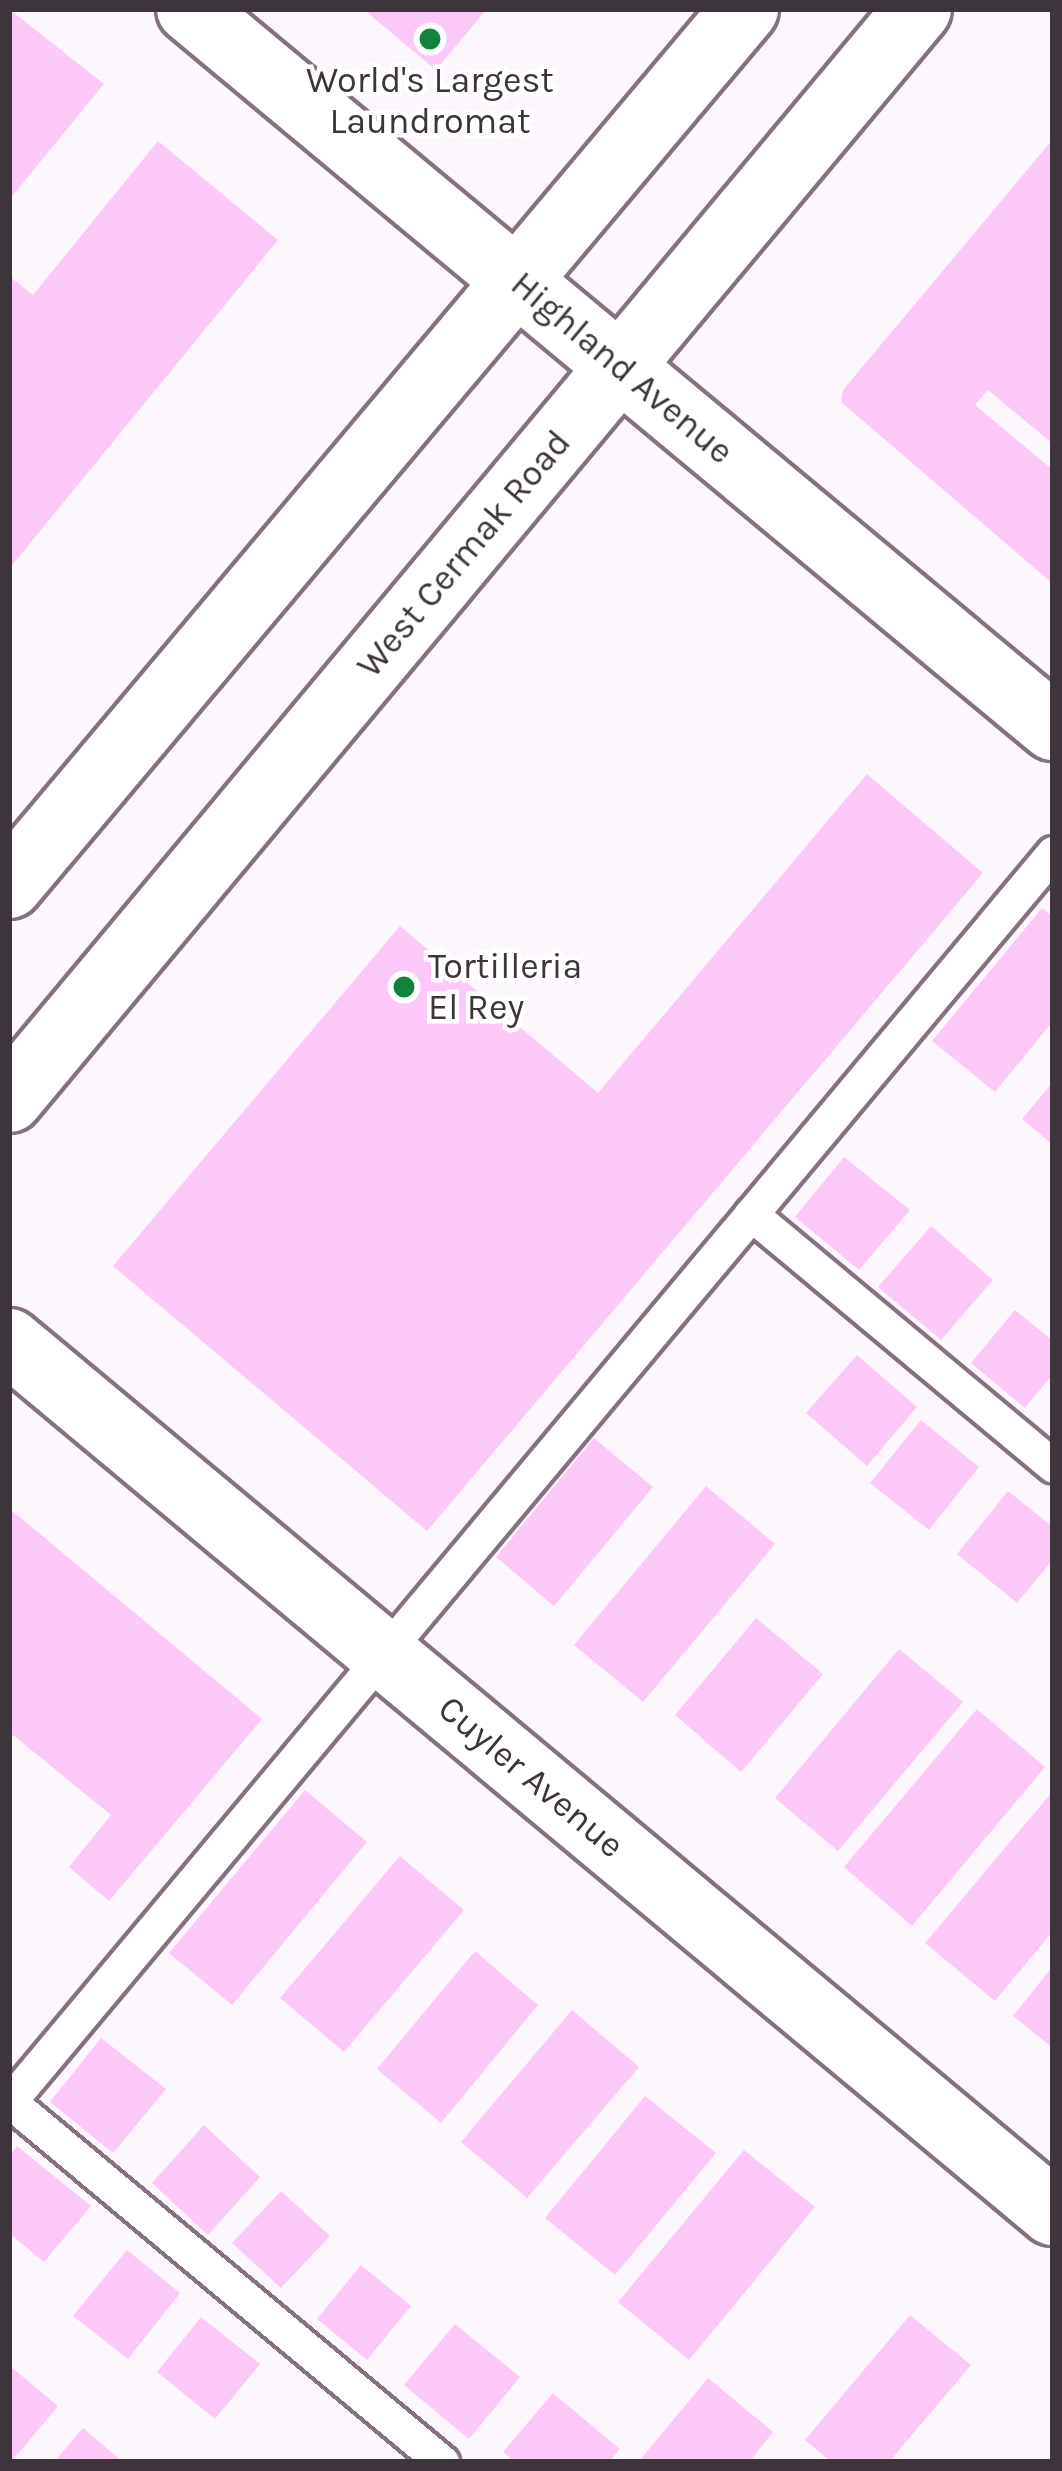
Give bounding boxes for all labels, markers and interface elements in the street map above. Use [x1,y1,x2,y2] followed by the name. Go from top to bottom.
[417,26,443,52] marker: World's Largest Laundromat
[306,58,554,143] place label: World's Largest Laundromat
[502,262,742,474] street label: Highland Avenue
[348,422,580,686] street label: West Cermak Road
[428,944,582,1029] place label: Tortilleria El Rey
[391,974,417,1000] marker: Tortilleria El Rey
[429,1687,633,1867] street label: Cuyler Avenue

